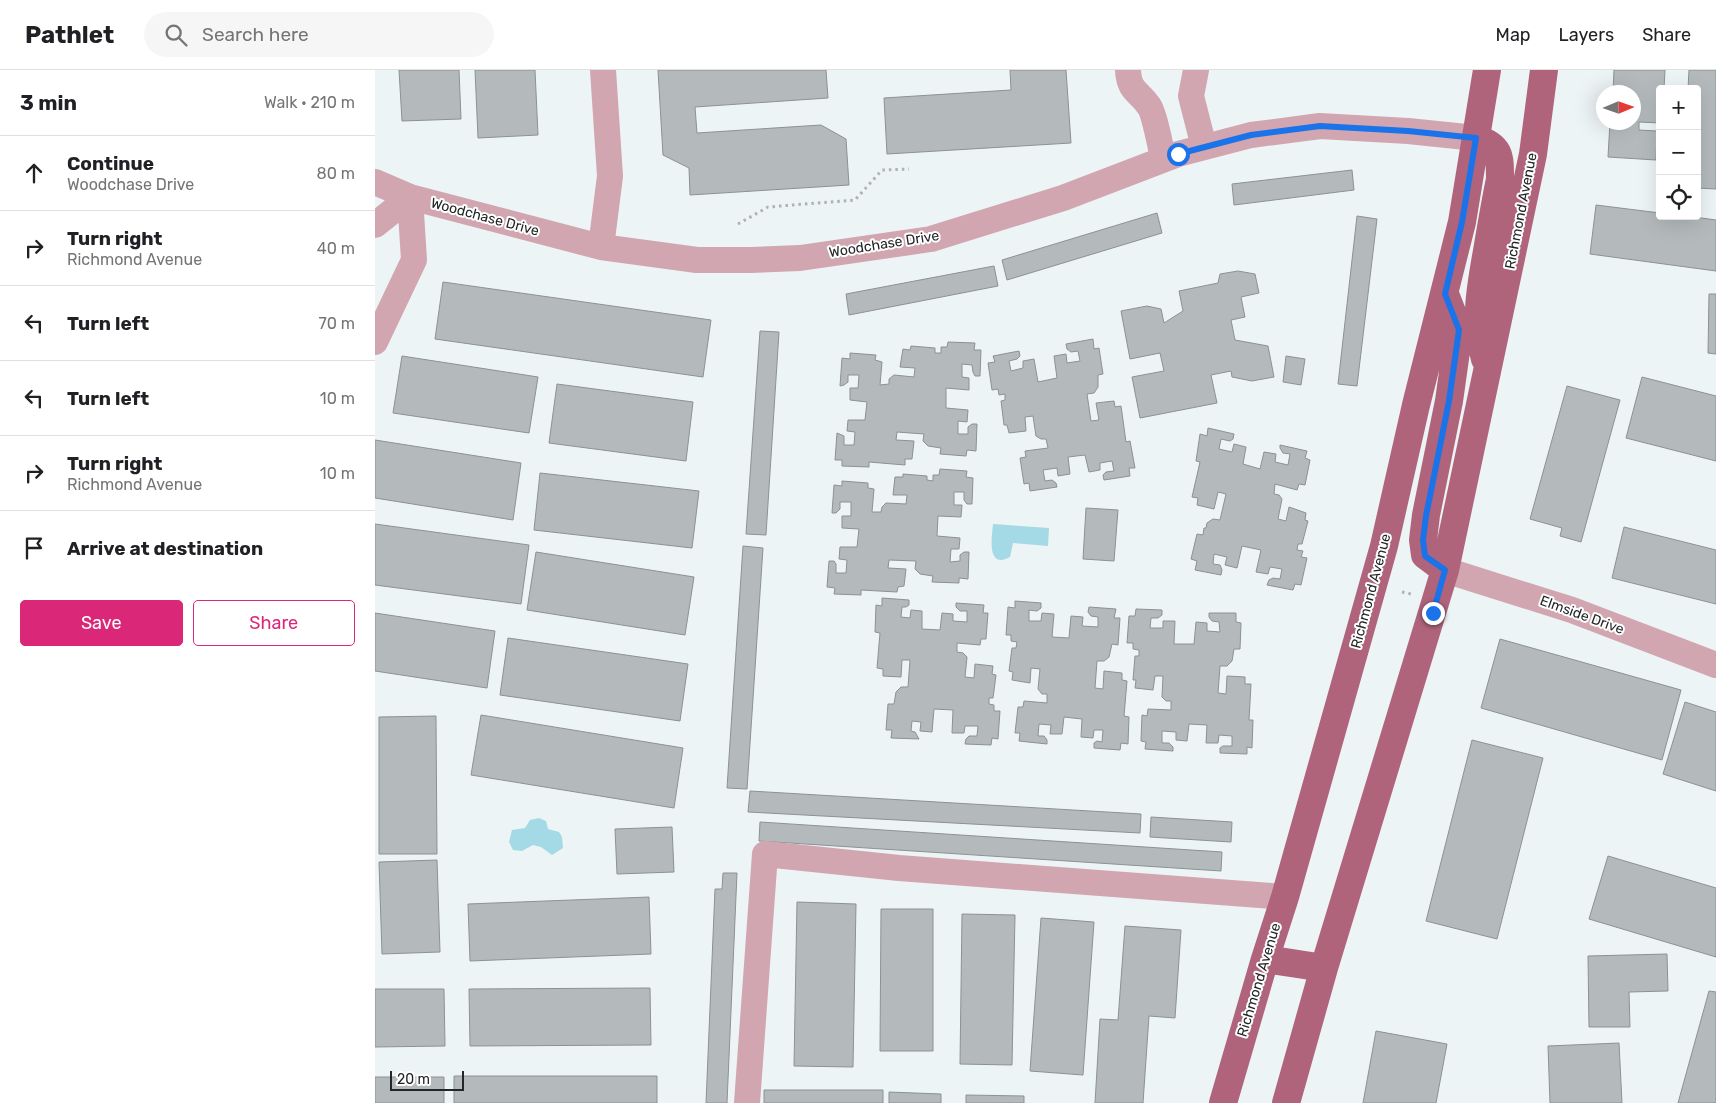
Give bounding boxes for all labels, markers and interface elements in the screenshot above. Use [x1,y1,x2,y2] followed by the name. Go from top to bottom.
[144,12,494,57] search box
[25,21,114,49] text: Pathlet
[162,21,190,49] icon: search
[202,23,309,46] text: Search here
[1496,24,1531,46] text: Map
[1559,24,1614,46] text: Layers
[1642,24,1691,46] text: Share
[1596,85,1641,130] north arrow
[1656,85,1701,220] map controls
[1656,85,1701,130] button: +
[20,90,77,115] text: 3 min
[264,93,355,112] text: Walk · 210 m
[1656,130,1701,175] button: −
[1167,143,1190,166] route start
[1501,151,1541,271] street label: Richmond Avenue
[67,152,154,175] text: Continue
[20,159,48,187] icon: ahead
[317,164,355,183] text: 80 m
[67,175,194,194] text: Woodchase Drive
[1656,175,1701,220] button: locate
[429,194,541,240] street label: Woodchase Drive
[67,227,162,250] text: Turn right
[828,227,941,261] street label: Woodchase Drive
[20,234,48,262] icon: right
[317,239,355,258] text: 40 m
[67,250,202,269] text: Richmond Avenue
[20,309,48,337] icon: left
[67,312,149,335] text: Turn left
[318,314,355,333] text: 70 m
[20,384,48,412] icon: left
[67,387,149,410] text: Turn left
[320,389,355,408] text: 10 m
[67,452,162,475] text: Turn right
[20,459,48,487] icon: right
[320,464,355,483] text: 10 m
[67,475,202,494] text: Richmond Avenue
[1347,532,1395,650] street label: Richmond Avenue
[20,534,48,562] icon: arrive
[67,537,263,560] text: Arrive at destination
[1538,592,1626,638] street label: Elmside Drive
[20,600,183,646] button: Save
[193,600,355,646] button: Share
[1422,602,1445,625] route end
[1234,921,1284,1039] street label: Richmond Avenue
[390,1068,464,1091] scale bar
[397,1071,430,1088] text: 20 m

